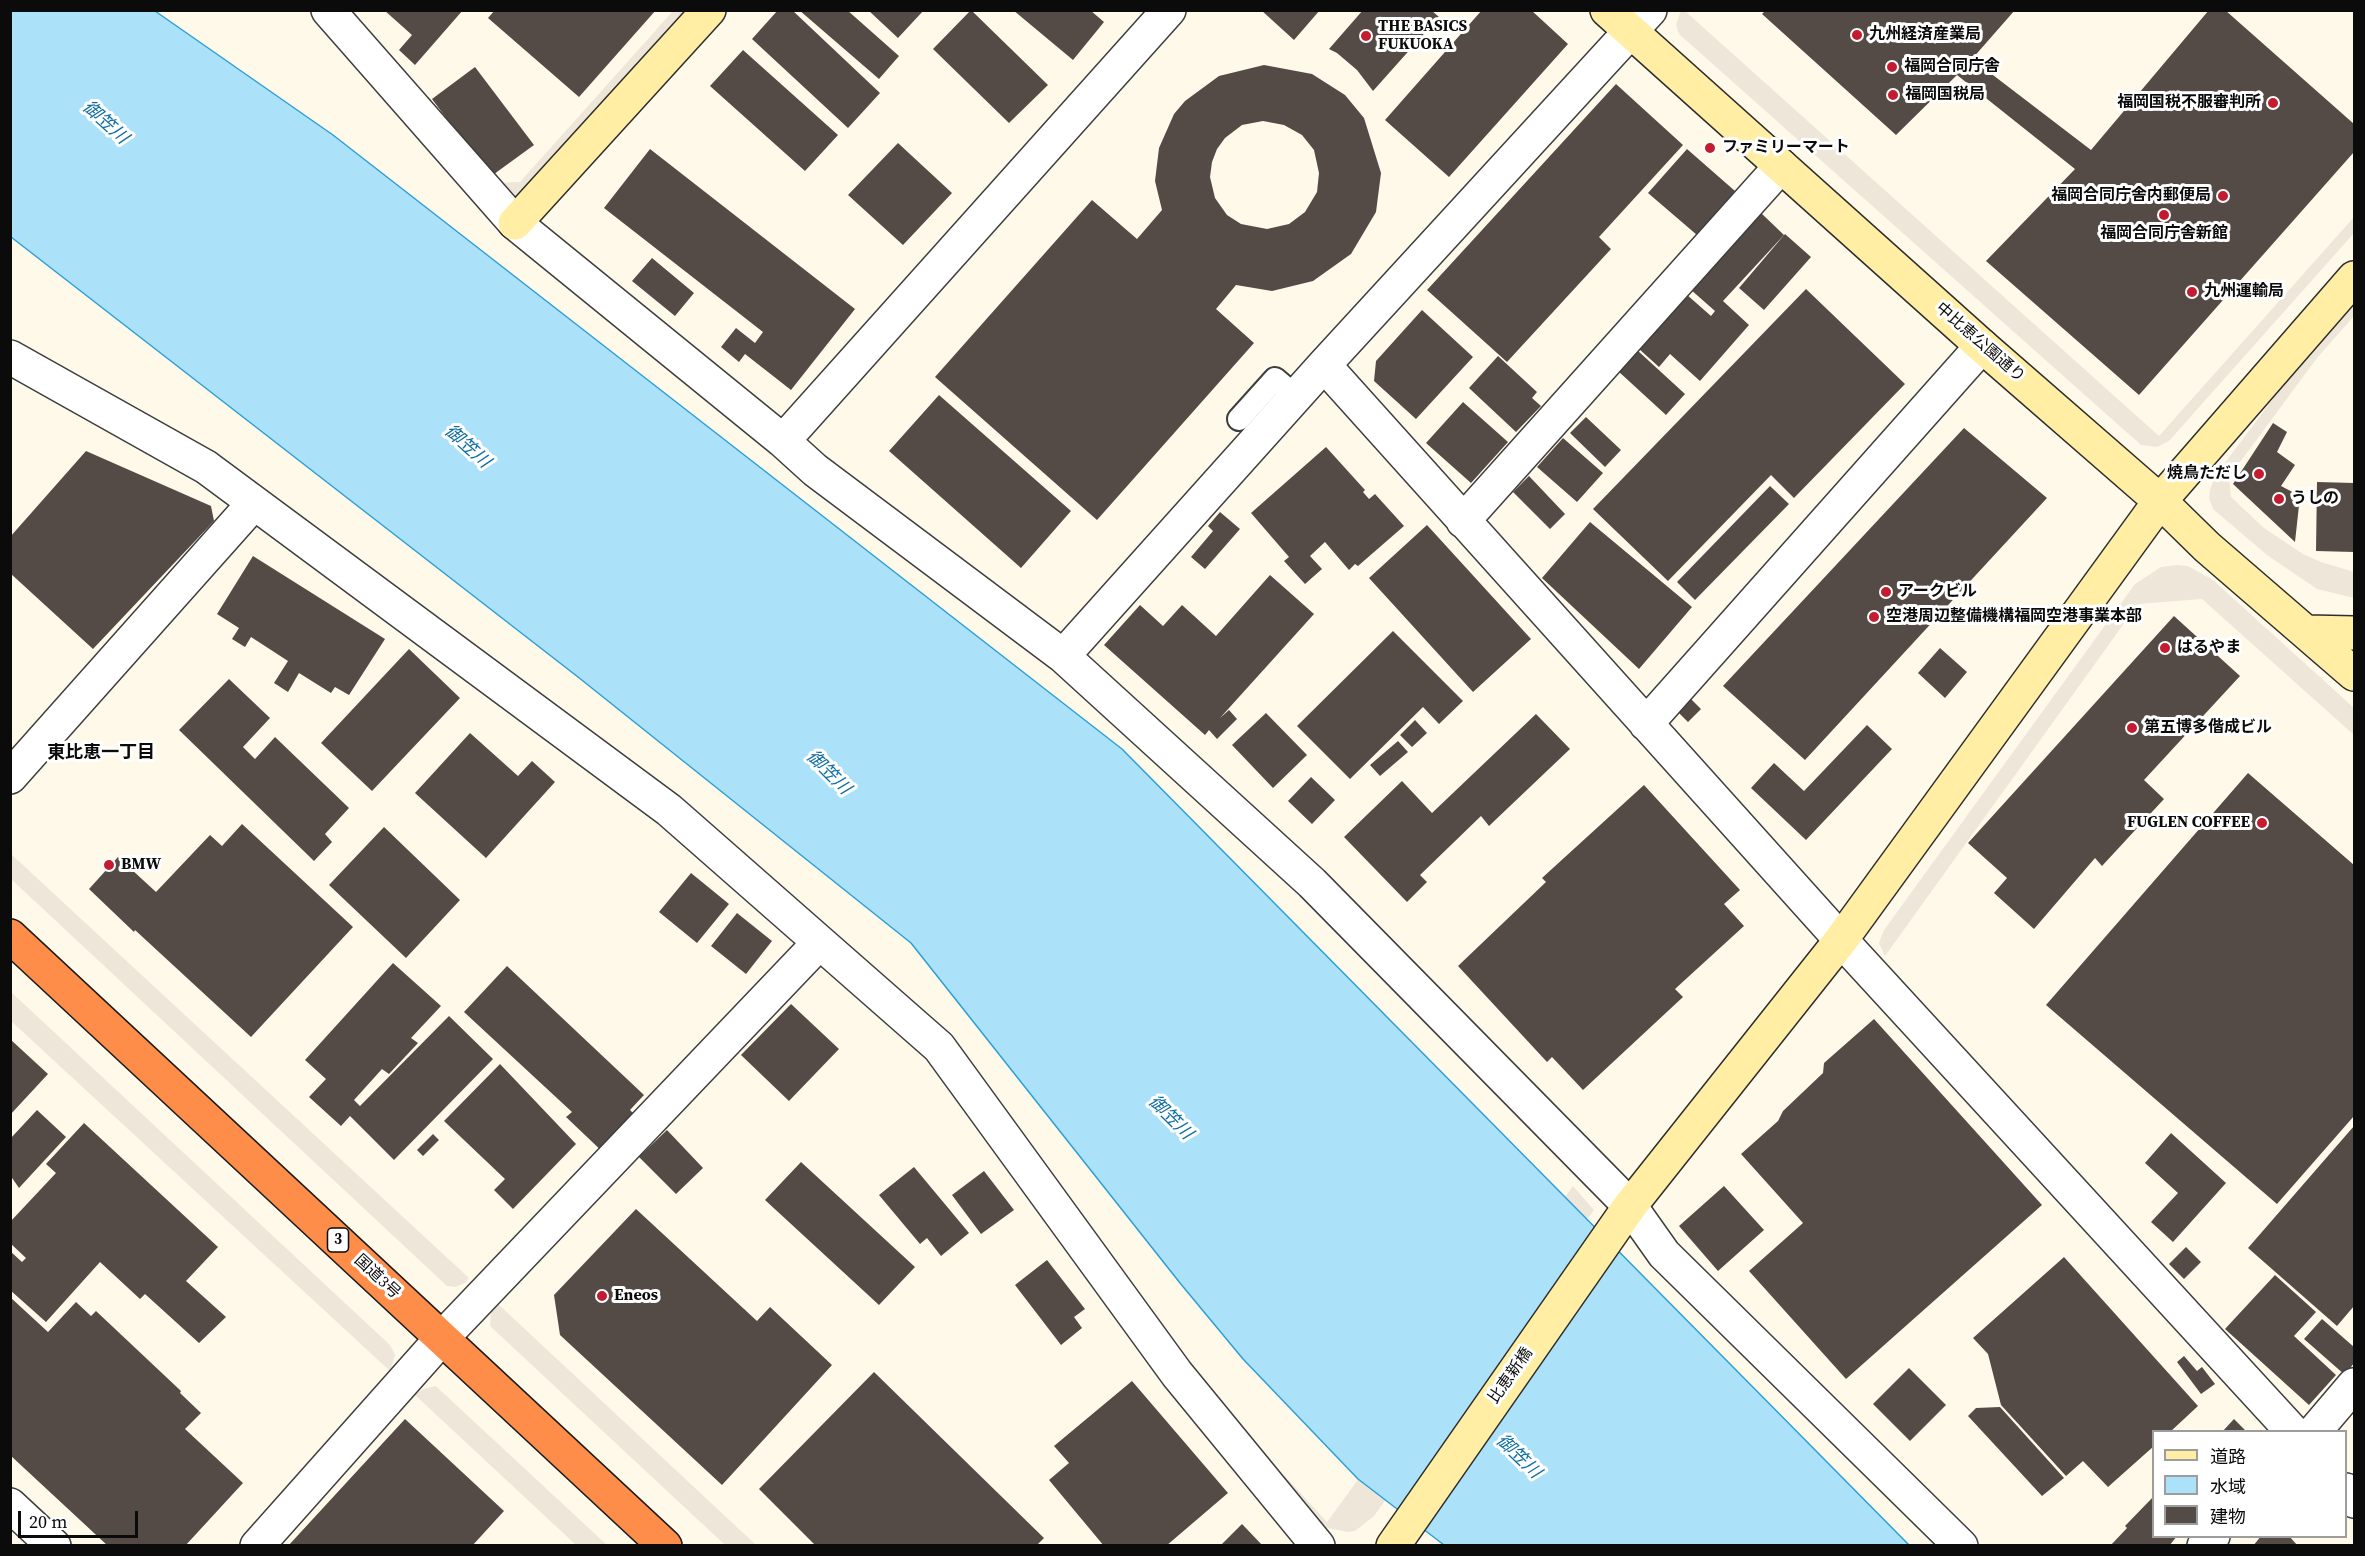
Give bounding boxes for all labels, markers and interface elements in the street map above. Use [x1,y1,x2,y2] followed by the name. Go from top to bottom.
[1378,17,1467,55] place label: THE BASICS FUKUOKA
[1869,25,1981,45] place label: 九州経済産業局
[1850,28,1864,42] marker: 九州経済産業局
[1359,29,1373,43] marker: THE BASICS FUKUOKA
[1904,57,2000,77] place label: 福岡合同庁舎
[1885,60,1899,74] marker: 福岡合同庁舎
[1905,85,1985,105] place label: 福岡国税局
[1886,88,1900,102] marker: 福岡国税局
[2117,93,2261,113] place label: 福岡国税不服審判所
[2266,96,2280,110] marker: 福岡国税不服審判所
[78,97,132,149] water label: 御笠川
[1722,138,1850,158] place label: ファミリーマート
[1703,141,1717,155] marker: ファミリーマート
[2051,186,2211,206] place label: 福岡合同庁舎内郵便局
[2216,189,2230,203] marker: 福岡合同庁舎内郵便局
[2157,208,2171,222] marker: 福岡合同庁舎新館
[2100,224,2228,244] place label: 福岡合同庁舎新館
[2204,282,2284,302] place label: 九州運輸局
[2185,285,2199,299] marker: 九州運輸局
[1931,299,2029,387] street label: 中比恵公園通り
[440,421,494,473] water label: 御笠川
[2167,464,2247,484] place label: 焼鳥ただし
[2252,467,2266,481] marker: 焼鳥ただし
[2291,489,2339,509] place label: うしの
[2272,492,2286,506] marker: うしの
[1898,582,1977,602] place label: アークビル
[1879,585,1893,599] marker: アークビル
[1886,607,2142,627] place label: 空港周辺整備機構福岡空港事業本部
[1867,610,1881,624] marker: 空港周辺整備機構福岡空港事業本部
[2177,638,2241,658] place label: はるやま
[2158,641,2172,655] marker: はるやま
[2144,718,2272,738] place label: 第五博多偕成ビル
[2125,721,2139,735] marker: 第五博多偕成ビル
[47,742,155,764] district label: 東比恵一丁目
[801,746,855,800] water label: 御笠川
[2127,813,2250,833] place label: FUGLEN COFFEE
[2255,816,2269,830] marker: FUGLEN COFFEE
[121,855,161,875] place label: BMW
[102,858,116,872] marker: BMW
[1143,1091,1197,1145] water label: 御笠川
[328,1228,348,1252] road number: 3
[350,1251,404,1303] street label: 国道3号
[614,1286,658,1306] place label: Eneos
[595,1289,609,1303] marker: Eneos
[1485,1344,1537,1408] street label: 比恵新橋
[1491,1430,1545,1484] water label: 御笠川
[2152,1430,2347,1538] legend
[2210,1444,2246,1469] text: 道路
[2210,1474,2246,1499] text: 水域
[21,1499,141,1537] scale bar
[2210,1504,2246,1529] text: 建物
[29,1509,67,1534] text: 20 m

